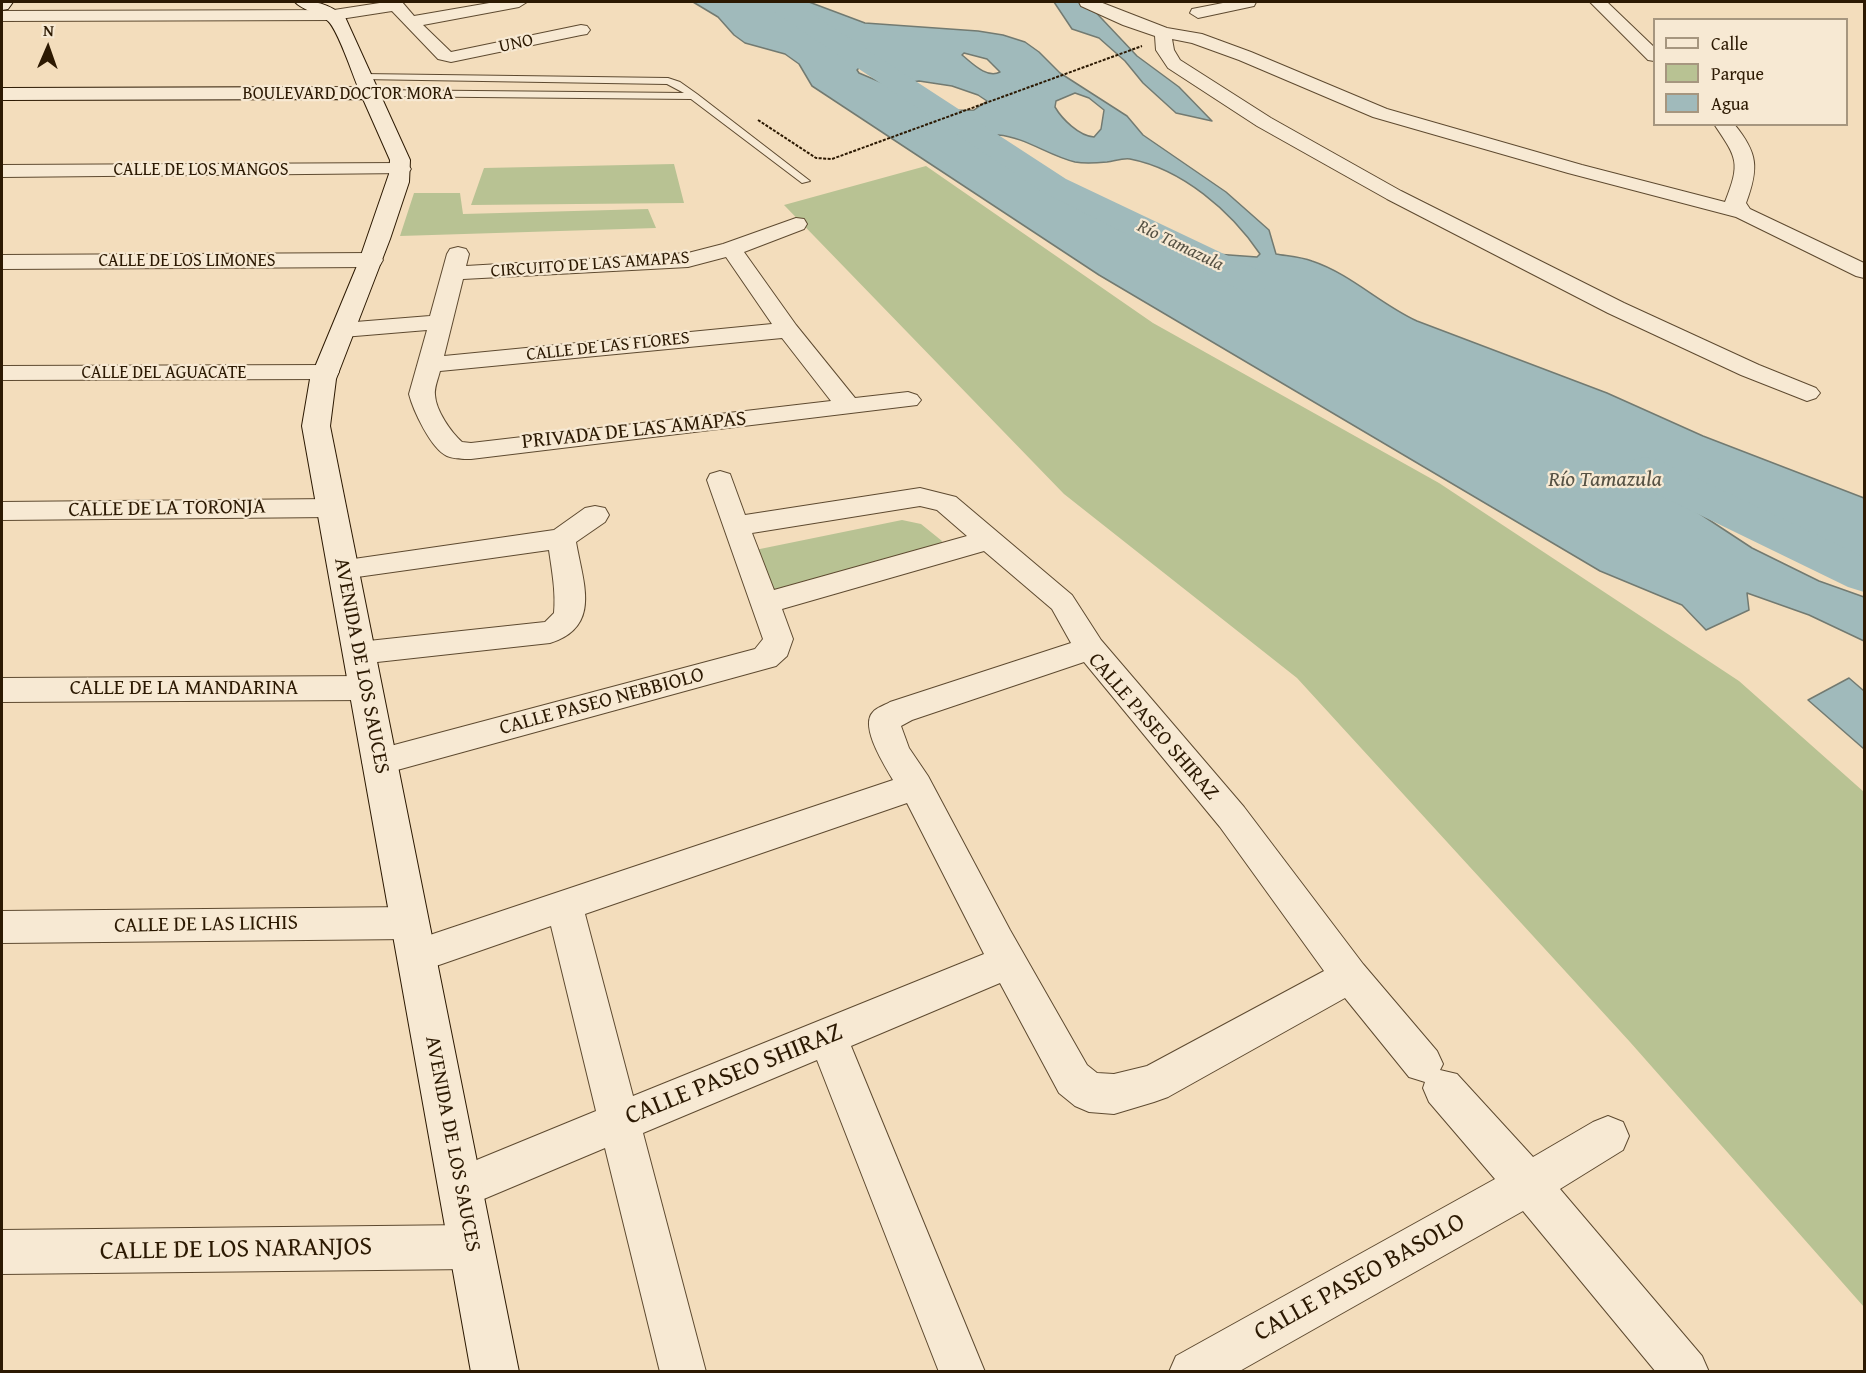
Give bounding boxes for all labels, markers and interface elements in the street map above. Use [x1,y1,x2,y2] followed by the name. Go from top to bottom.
[18,18,78,78] north arrow
[43,18,54,42] text: N
[1653,18,1848,126] legend
[497,30,535,58] street label: UNO
[1711,30,1748,57] text: Calle
[1711,60,1764,87] text: Parque
[242,83,454,105] street label: BOULEVARD DOCTOR MORA
[1711,90,1749,117] text: Agua
[113,159,289,181] street label: CALLE DE LOS MANGOS
[1133,216,1227,276] water label: Río Tamazula
[490,247,690,283] street label: CIRCUITO DE LAS AMAPAS
[99,250,275,272] street label: CALLE DE LOS LIMONES
[525,328,691,366] street label: CALLE DE LAS FLORES
[82,362,246,384] street label: CALLE DEL AGUACATE
[521,407,747,455] street label: PRIVADA DE LAS AMAPAS
[1548,467,1662,493] water label: Río Tamazula
[68,495,266,523] street label: CALLE DE LA TORONJA
[328,556,394,776] street label: AVENIDA DE LOS SAUCES
[1082,648,1224,806] street label: CALLE PASEO SHIRAZ
[497,663,707,741] street label: CALLE PASEO NEBBIOLO
[70,676,298,702] street label: CALLE DE LA MANDARINA
[114,911,298,939] street label: CALLE DE LAS LICHIS
[621,1017,847,1133] street label: CALLE PASEO SHIRAZ
[419,1034,485,1254] street label: AVENIDA DE LOS SAUCES
[1249,1207,1471,1349] street label: CALLE PASEO BASOLO
[100,1232,372,1268] street label: CALLE DE LOS NARANJOS

